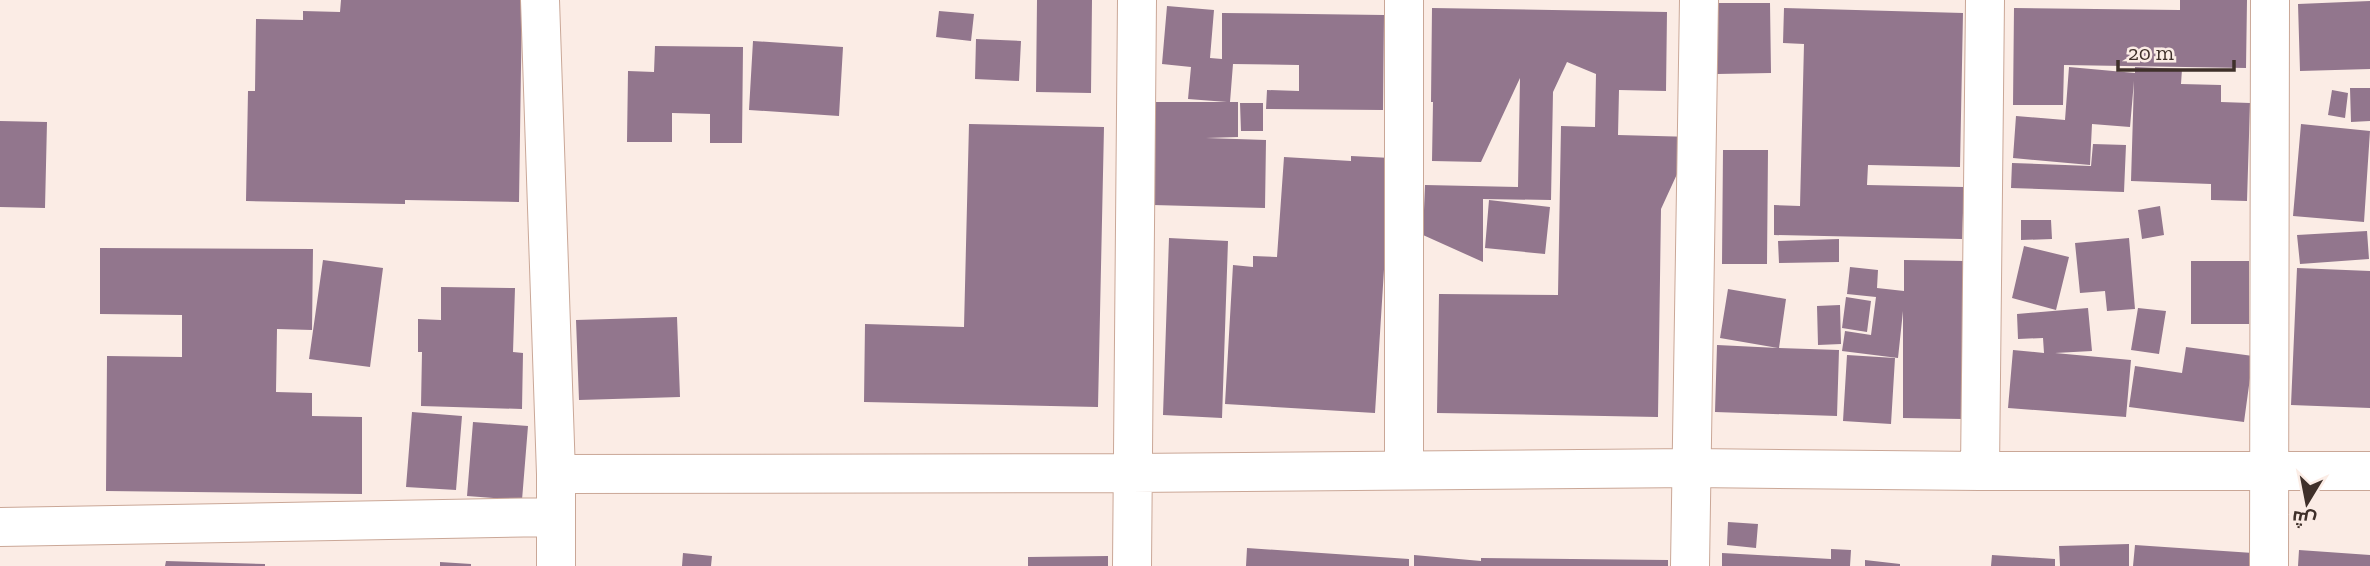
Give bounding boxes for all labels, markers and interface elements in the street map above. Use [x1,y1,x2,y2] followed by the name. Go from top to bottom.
[2118,28,2234,72] scale bar
[2128,40,2174,65] text: 20 m
[2272,468,2342,538] north arrow
[2290,506,2318,533] text: ش

